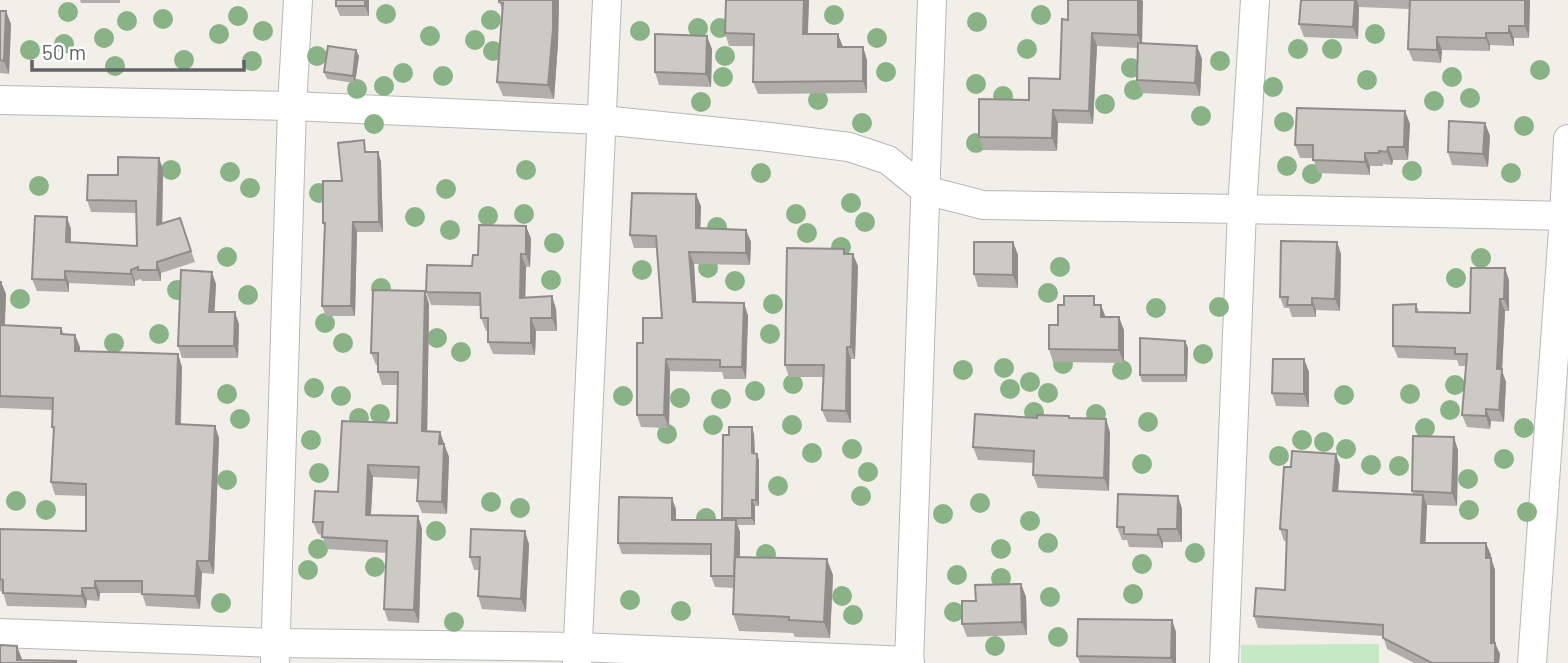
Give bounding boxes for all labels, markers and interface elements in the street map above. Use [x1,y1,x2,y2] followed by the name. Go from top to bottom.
[32,28,243,72] scale bar
[42,39,86,64] text: 50 m

